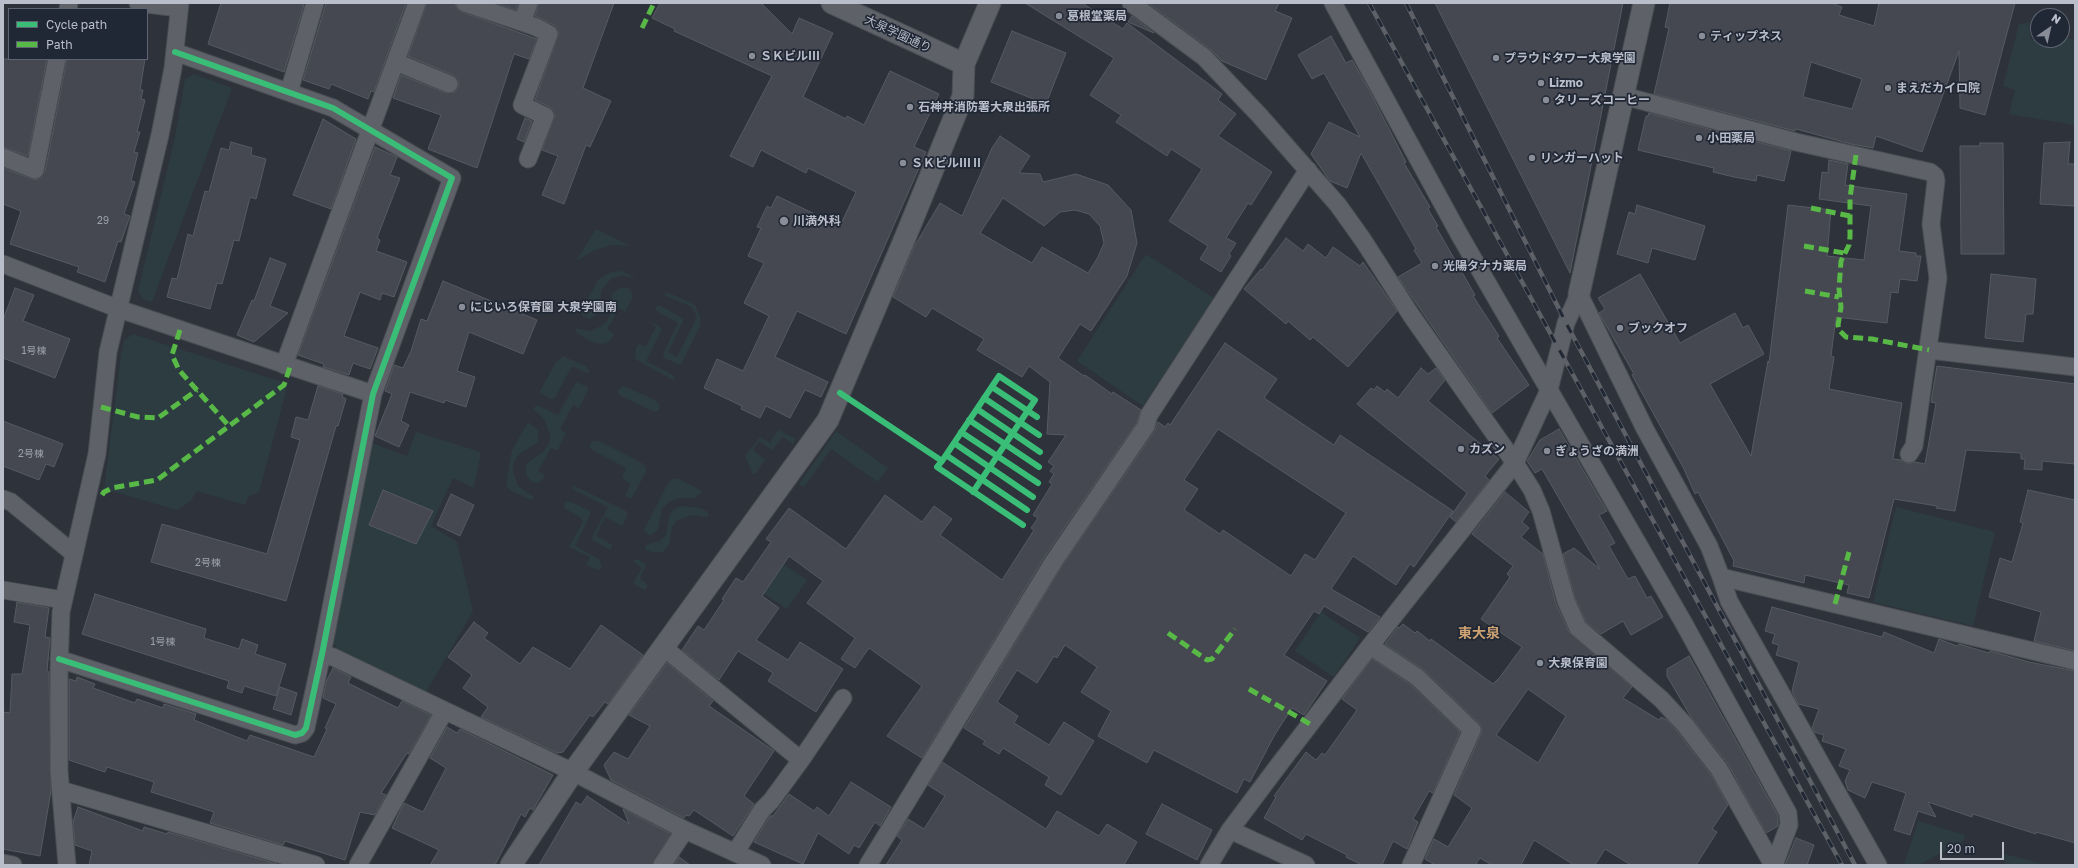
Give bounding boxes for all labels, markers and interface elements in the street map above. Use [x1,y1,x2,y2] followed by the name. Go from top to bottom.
[8,8,148,60] legend
[2030,8,2070,48] north arrow
[1067,9,1127,23] place label: 葛根堂薬局
[1054,11,1064,21] marker: 葛根堂薬局
[2049,11,2064,26] text: N
[862,12,934,56] street label: 大泉学園通り
[46,17,107,32] text: Cycle path
[1710,29,1782,43] place label: ティップネス
[1697,31,1707,41] marker: ティップネス
[46,37,73,52] text: Path
[760,49,820,63] place label: ＳＫビルⅢ
[747,51,757,61] marker: ＳＫビルⅢ
[1504,51,1636,65] place label: プラウドタワー大泉学園
[1491,53,1501,63] marker: プラウドタワー大泉学園
[1549,76,1583,90] place label: Lizmo
[1536,78,1546,88] marker: Lizmo
[1896,81,1980,95] place label: まえだカイロ院
[1883,83,1893,93] marker: まえだカイロ院
[1554,93,1650,107] place label: タリーズコーヒー
[1541,95,1551,105] marker: タリーズコーヒー
[918,100,1050,114] place label: 石神井消防署大泉出張所
[905,102,915,112] marker: 石神井消防署大泉出張所
[1707,131,1755,145] place label: 小田薬局
[1694,133,1704,143] marker: 小田薬局
[1540,151,1624,165] place label: リンガーハット
[1527,153,1537,163] marker: リンガーハット
[911,156,983,170] place label: ＳＫビルⅢⅡ
[898,158,908,168] marker: ＳＫビルⅢⅡ
[793,214,841,228] place label: 川満外科
[97,215,109,227] house number: 29
[778,215,790,227] marker: 川満外科
[1443,259,1527,273] place label: 光陽タナカ薬局
[1430,261,1440,271] marker: 光陽タナカ薬局
[470,300,617,314] place label: にじいろ保育園 大泉学園南
[457,302,467,312] marker: にじいろ保育園 大泉学園南
[1628,321,1688,335] place label: ブックオフ
[1615,323,1625,333] marker: ブックオフ
[22,345,46,357] house number: 1号棟
[1469,442,1505,456] place label: カズン
[1456,444,1466,454] marker: カズン
[1555,444,1639,458] place label: ぎょうざの満洲
[1542,446,1552,456] marker: ぎょうざの満洲
[18,448,44,460] house number: 2号棟
[195,557,221,569] house number: 2号棟
[1458,626,1500,642] district label: 東大泉
[151,636,175,648] house number: 1号棟
[1548,656,1608,670] place label: 大泉保育園
[1535,658,1545,668] marker: 大泉保育園
[1942,834,2006,860] scale bar
[1947,841,1975,856] text: 20 m

